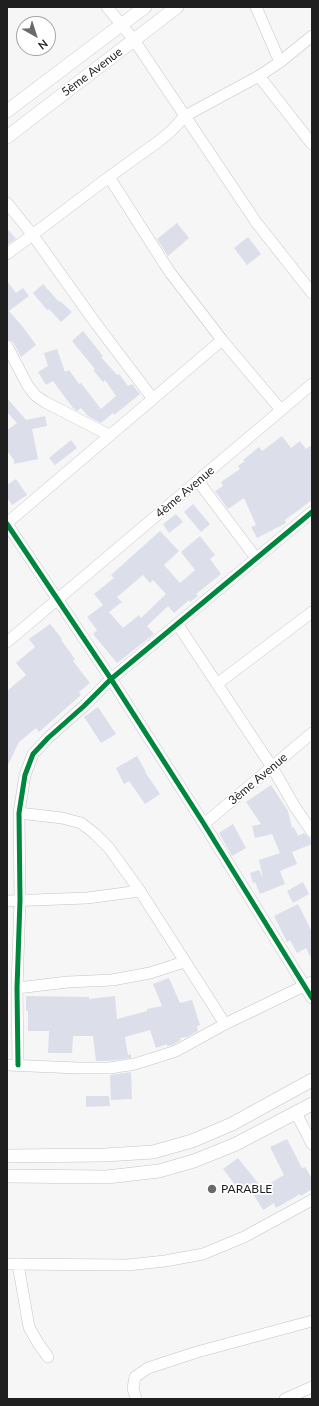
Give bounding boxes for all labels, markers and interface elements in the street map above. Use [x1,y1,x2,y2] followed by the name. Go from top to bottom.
[16,16,56,56] north arrow
[36,37,51,53] text: N
[59,44,125,100] street label: 5ème Avenue
[153,463,217,521] street label: 4ème Avenue
[226,750,290,808] street label: 3ème Avenue
[221,1182,272,1196] place label: PARABLE
[206,1183,218,1195] marker: PARABLE

